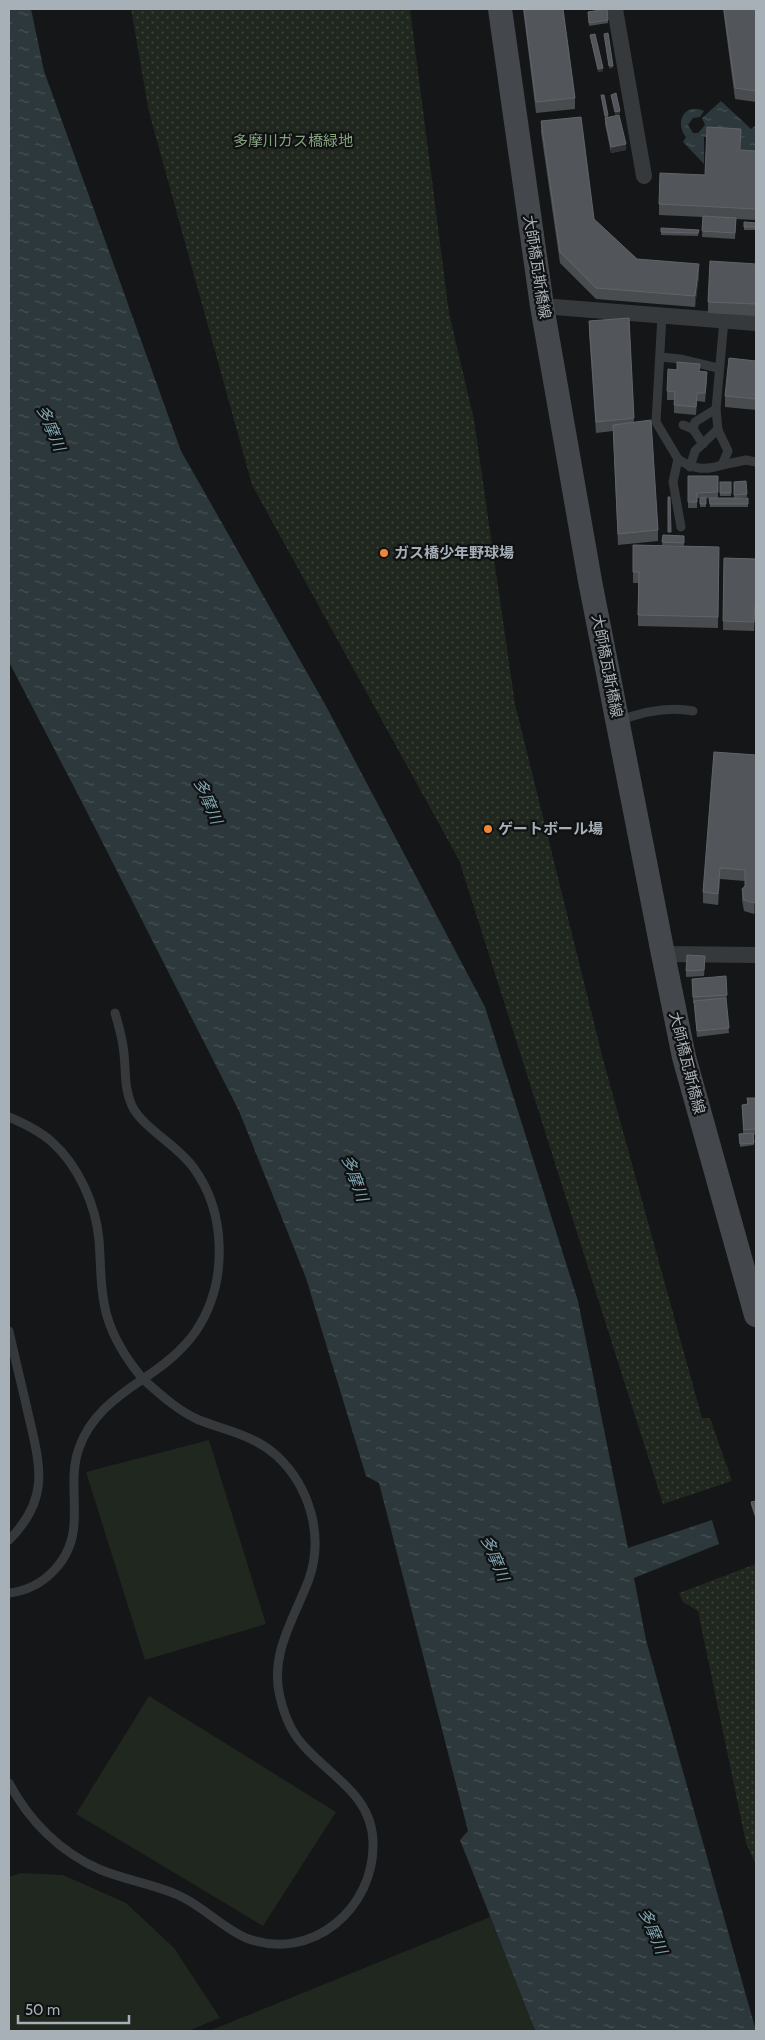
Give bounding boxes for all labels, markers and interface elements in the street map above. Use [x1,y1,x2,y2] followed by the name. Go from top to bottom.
[233,132,353,150] park label: 多摩川ガス橋緑地
[520,214,554,320] street label: 大師橋瓦斯橋線
[33,402,70,456] water label: 多摩川
[394,544,514,562] place label: ガス橋少年野球場
[378,547,390,559] marker: ガス橋少年野球場
[588,613,626,719] street label: 大師橋瓦斯橋線
[190,775,227,829] water label: 多摩川
[498,820,603,838] place label: ゲートボール場
[482,823,494,835] marker: ゲートボール場
[666,1010,708,1116] street label: 大師橋瓦斯橋線
[338,1152,373,1206] water label: 多摩川
[477,1532,514,1586] water label: 多摩川
[635,1905,672,1959] water label: 多摩川
[18,1992,129,2024] scale bar
[25,2001,60,2019] text: 50 m

